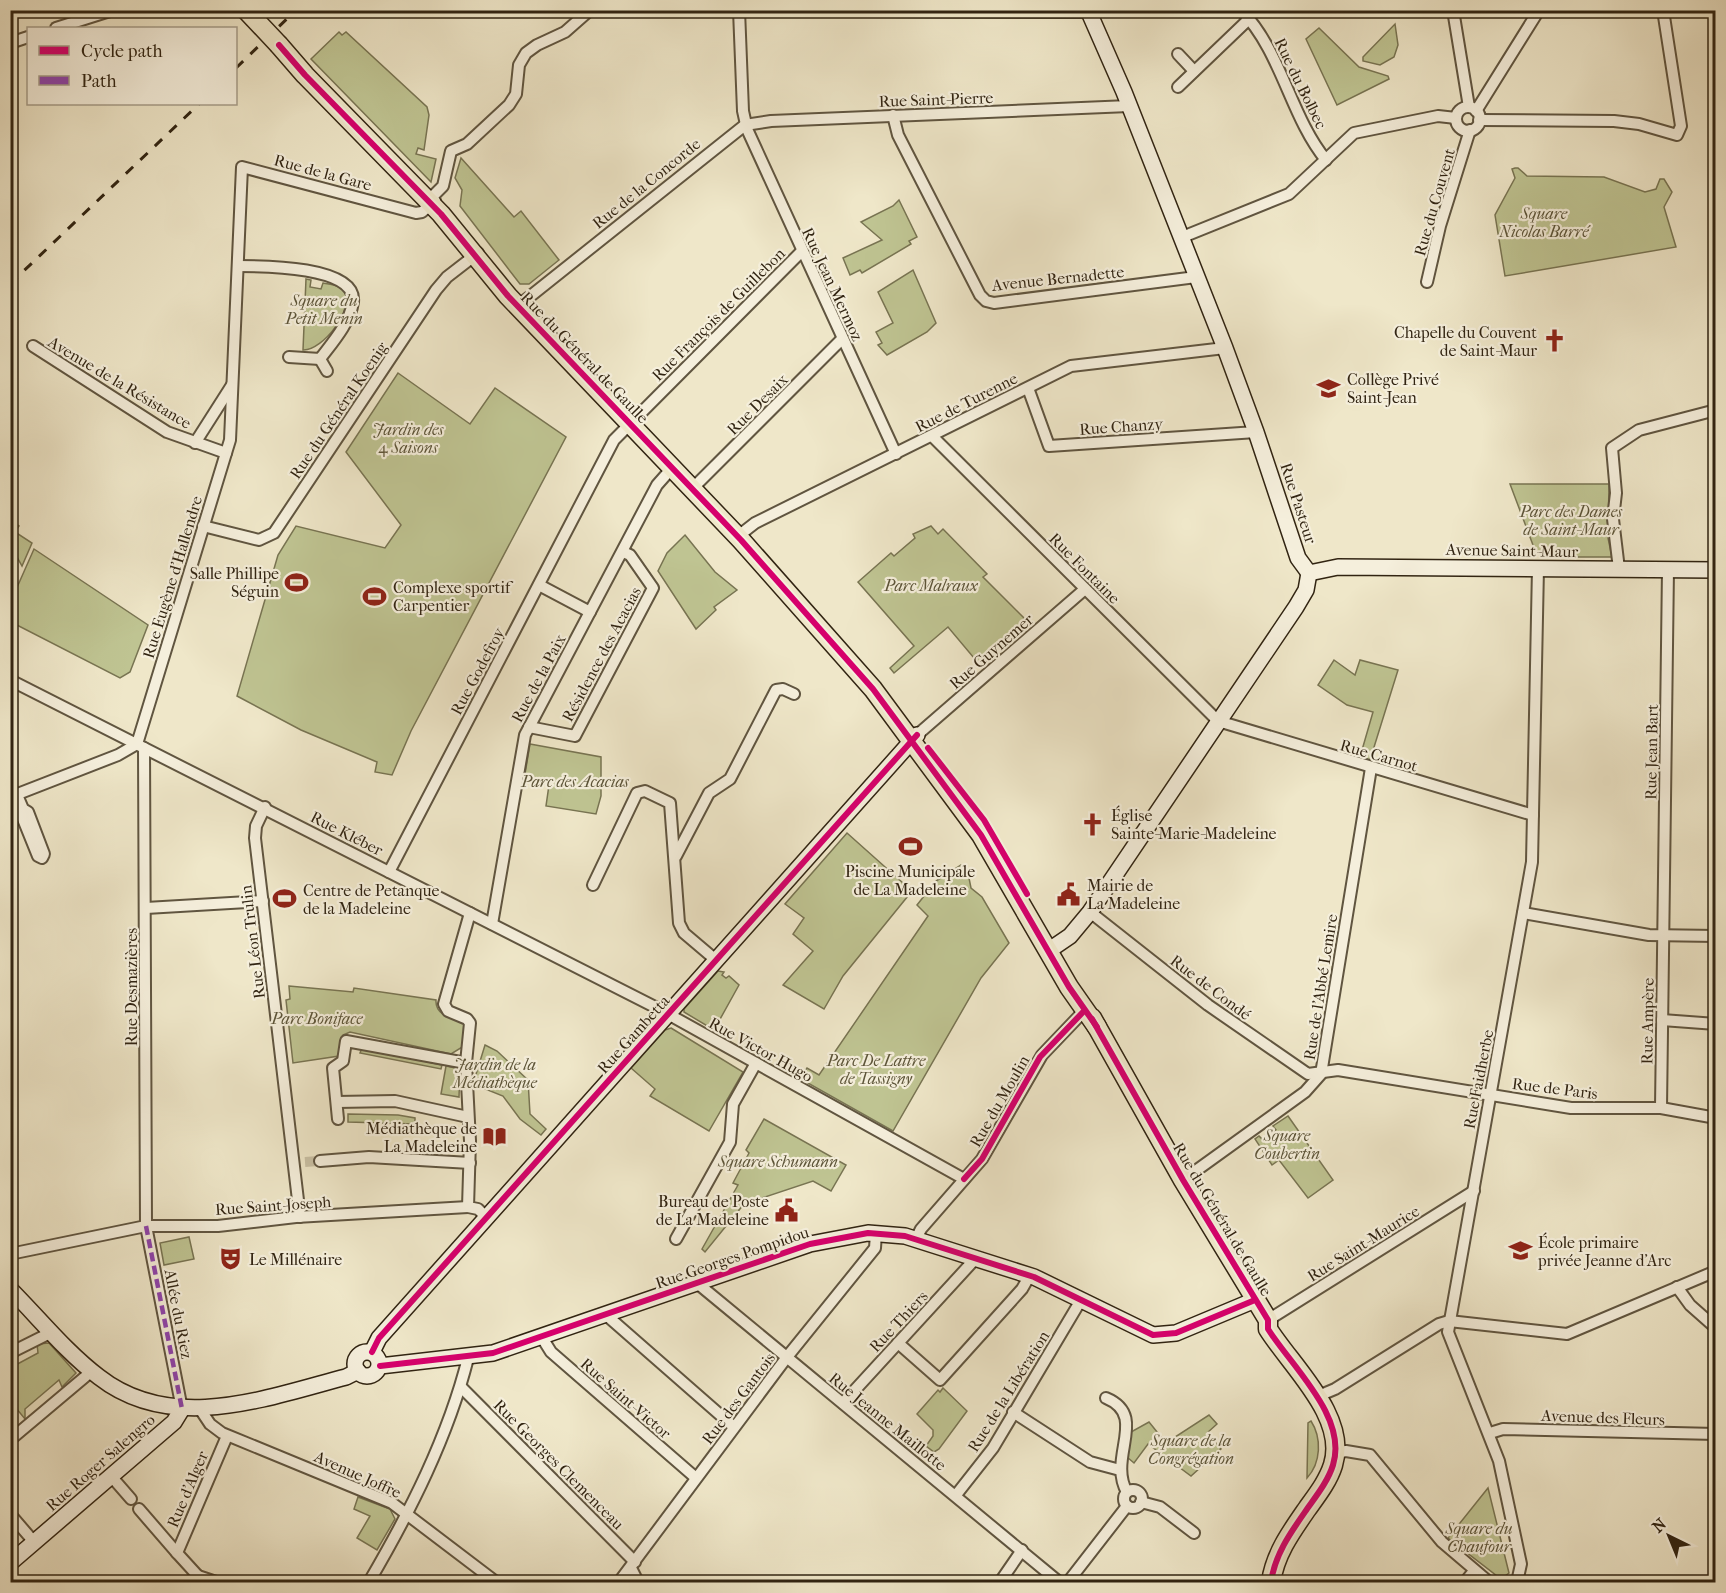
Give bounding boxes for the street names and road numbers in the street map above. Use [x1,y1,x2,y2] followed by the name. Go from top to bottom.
[1270,35,1331,132] street label: Rue du Bolbec
[878,88,994,111] street label: Rue Saint-Pierre
[589,134,704,233] street label: Rue de la Concorde
[1410,146,1459,258] street label: Rue du Couvent
[272,150,374,195] street label: Rue de la Gare
[798,224,867,344] street label: Rue Jean Mermoz
[648,243,789,385] street label: Rue François de Guillebon
[990,262,1125,295] street label: Avenue Bernadette
[517,288,653,427] street label: Rue du Général de Gaulle
[44,332,195,433] street label: Avenue de la Résistance
[285,338,392,482] street label: Rue du Général Koenig
[912,368,1021,436] street label: Rue de Turenne
[723,370,792,439] street label: Rue Desaix
[1079,414,1164,439] street label: Rue Chanzy
[1277,460,1321,546] street label: Rue Pasteur
[139,494,206,661] street label: Rue Eugène d'Hallendre
[1045,529,1124,608] street label: Rue Fontaine
[1445,540,1579,561] street label: Avenue Saint-Maur
[558,583,645,725] street label: Résidence des Acacias
[945,610,1037,693] street label: Rue Guynemer
[447,624,509,718] street label: Rue Godefroy
[507,630,570,726] street label: Rue de la Paix
[1641,704,1662,800] street label: Rue Jean Bart
[1338,735,1420,776] street label: Rue Carnot
[307,807,386,860] street label: Rue Kléber
[236,883,269,1000] street label: Rue Léon Trulin
[1300,913,1341,1061] street label: Rue de l'Abbé Lemire
[122,928,141,1046] street label: Rue Desmazières
[1167,951,1255,1024] street label: Rue de Condé
[1637,977,1658,1064] street label: Rue Ampère
[593,991,674,1077] street label: Rue Gambetta
[705,1013,816,1086] street label: Rue Victor Hugo
[1460,1028,1497,1130] street label: Rue Faidherbe
[966,1051,1034,1150] street label: Rue du Moulin
[1511,1074,1599,1103] street label: Rue de Paris
[1169,1139,1276,1300] street label: Rue du Général de Gaulle
[214,1192,332,1219] street label: Rue Saint-Joseph
[1304,1201,1423,1286] street label: Rue Saint-Maurice
[653,1222,811,1293] street label: Rue Georges Pompidou
[160,1267,196,1360] street label: Allée du Riez
[865,1287,932,1356] street label: Rue Thiers
[963,1327,1054,1455] street label: Rue de la Libération
[698,1349,779,1448] street label: Rue des Gantois
[577,1354,675,1443] street label: Rue Saint-Victor
[825,1368,950,1475] street label: Rue Jeanne Maillotte
[490,1395,628,1533] street label: Rue Georges Clemenceau
[1540,1406,1665,1429] street label: Avenue des Fleurs
[42,1410,159,1515] street label: Rue Roger Salengro
[311,1446,404,1502] street label: Avenue Joffre
[163,1448,212,1530] street label: Rue d'Alger

